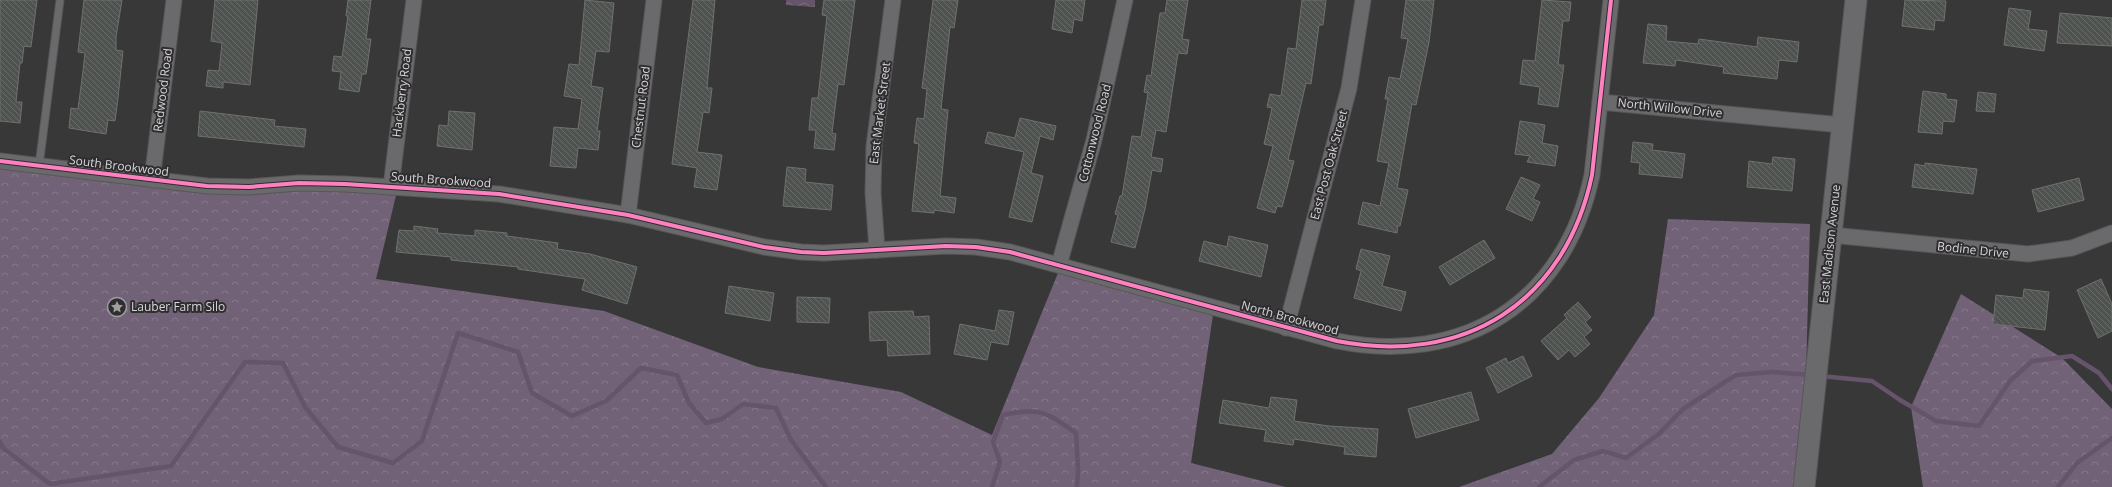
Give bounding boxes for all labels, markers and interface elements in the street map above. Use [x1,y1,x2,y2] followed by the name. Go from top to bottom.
[149,47,176,133] street label: Redwood Road
[388,48,415,138] street label: Hackberry Road
[865,61,894,165] street label: East Market Street
[627,65,654,149] street label: Chestnut Road
[1074,82,1115,184] street label: Cottonwood Road
[1617,94,1723,121] street label: North Willow Drive
[1306,108,1351,222] street label: East Post Oak Street
[68,151,170,180] street label: South Brookwood
[390,168,492,191] street label: South Brookwood
[1815,183,1844,304] street label: East Madison Avenue
[1936,237,2010,262] street label: Bodine Drive
[106,296,128,318] place icon: Lauber Farm Silo
[1239,296,1341,339] street label: North Brookwood
[131,298,225,315] place label: Lauber Farm Silo

